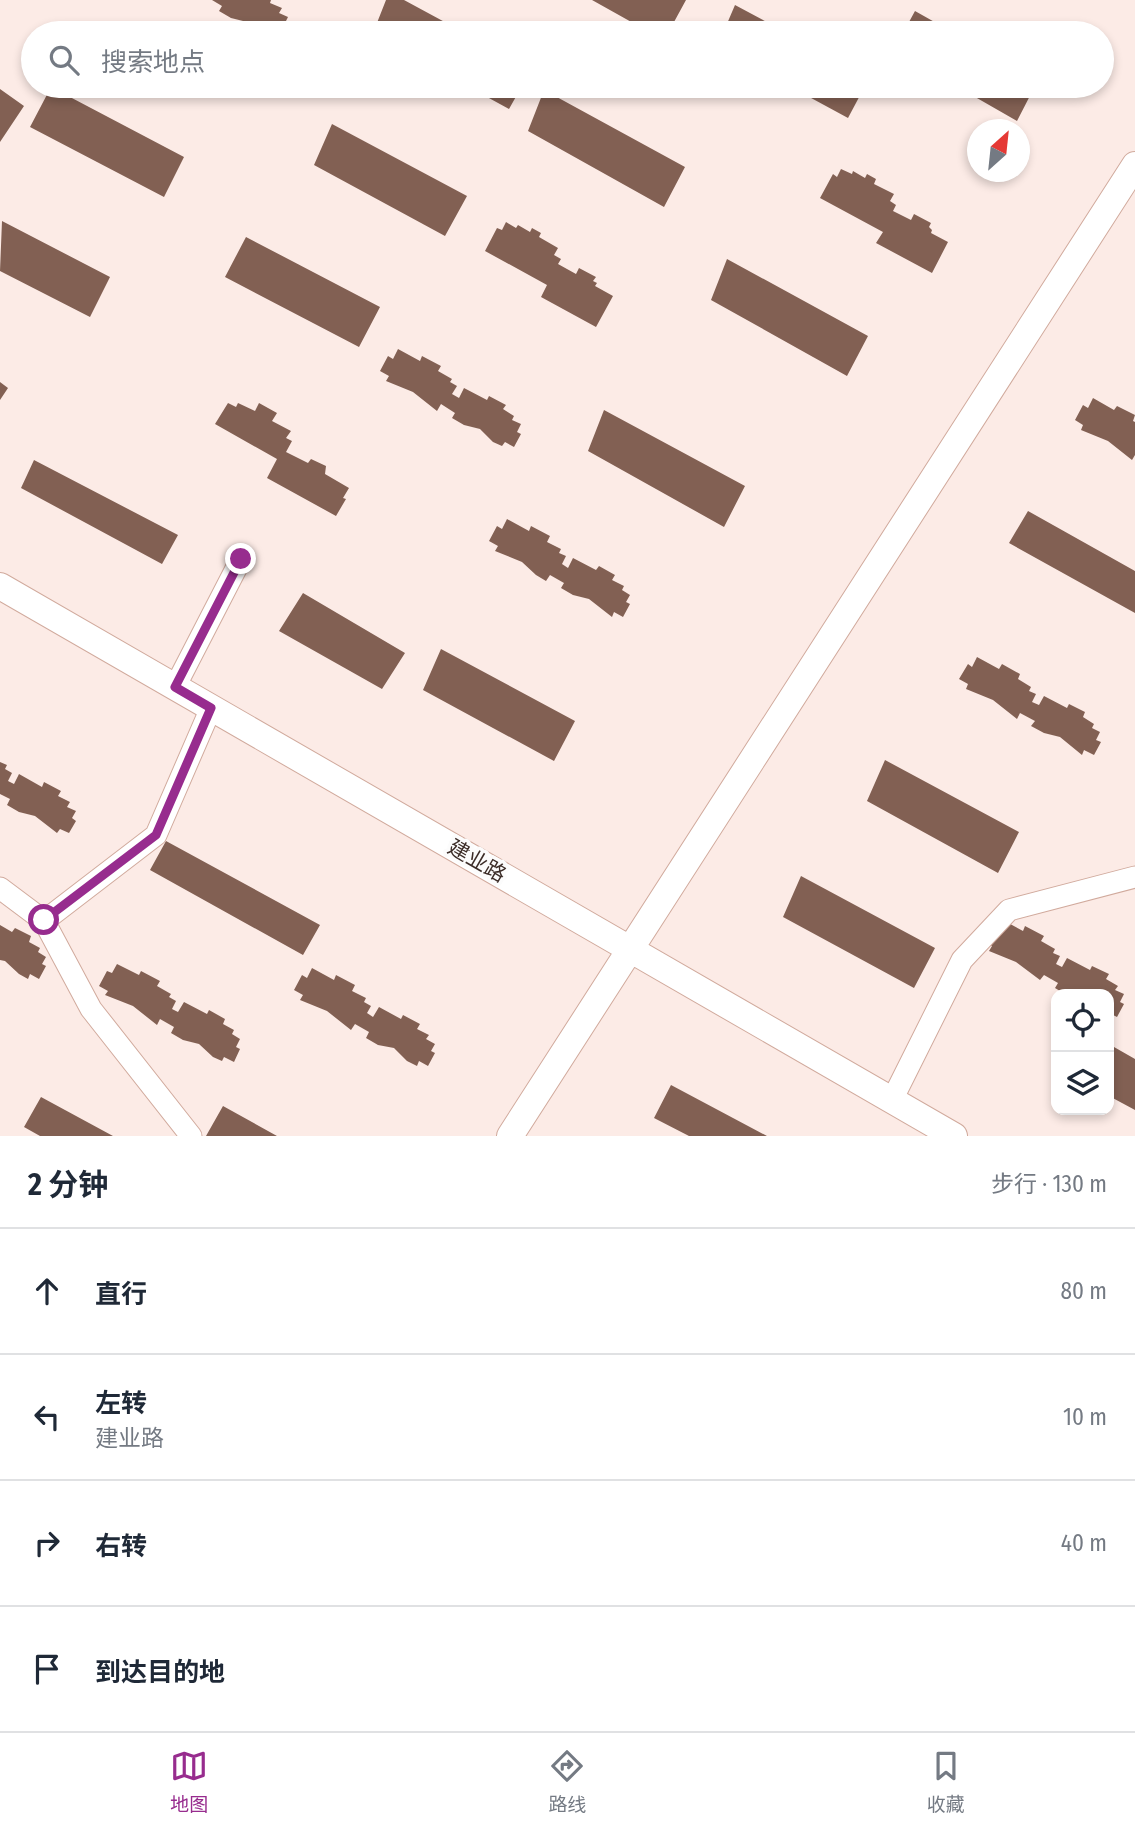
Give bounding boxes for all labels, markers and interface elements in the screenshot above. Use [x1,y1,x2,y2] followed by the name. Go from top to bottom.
[21,21,1114,98] search box
[45,41,83,79] icon: search
[101,47,205,78] text: 搜索地点
[967,119,1030,182] north arrow
[225,543,256,574] route end
[443,834,511,888] street label: 建业路
[28,904,59,935] route start
[1051,989,1114,1115] map controls
[1051,989,1114,1052] button: locate
[1051,1052,1114,1115] button: layers
[28,1167,108,1203] text: 2 分钟
[991,1170,1107,1198] text: 步行 · 130 m
[28,1272,66,1310] icon: ahead
[1060,1277,1107,1305] text: 80 m
[95,1279,147,1310] text: 直行
[95,1388,147,1419] text: 左转
[28,1398,66,1436] icon: left
[1063,1403,1107,1431] text: 10 m
[95,1424,164,1452] text: 建业路
[28,1524,66,1562] icon: right
[1061,1529,1107,1557] text: 40 m
[95,1531,147,1562] text: 右转
[28,1650,66,1688] icon: arrive
[95,1657,225,1688] text: 到达目的地
[170,1747,208,1816] tab: 地图
[548,1747,587,1816] tab: 路线
[927,1747,965,1816] tab: 收藏

